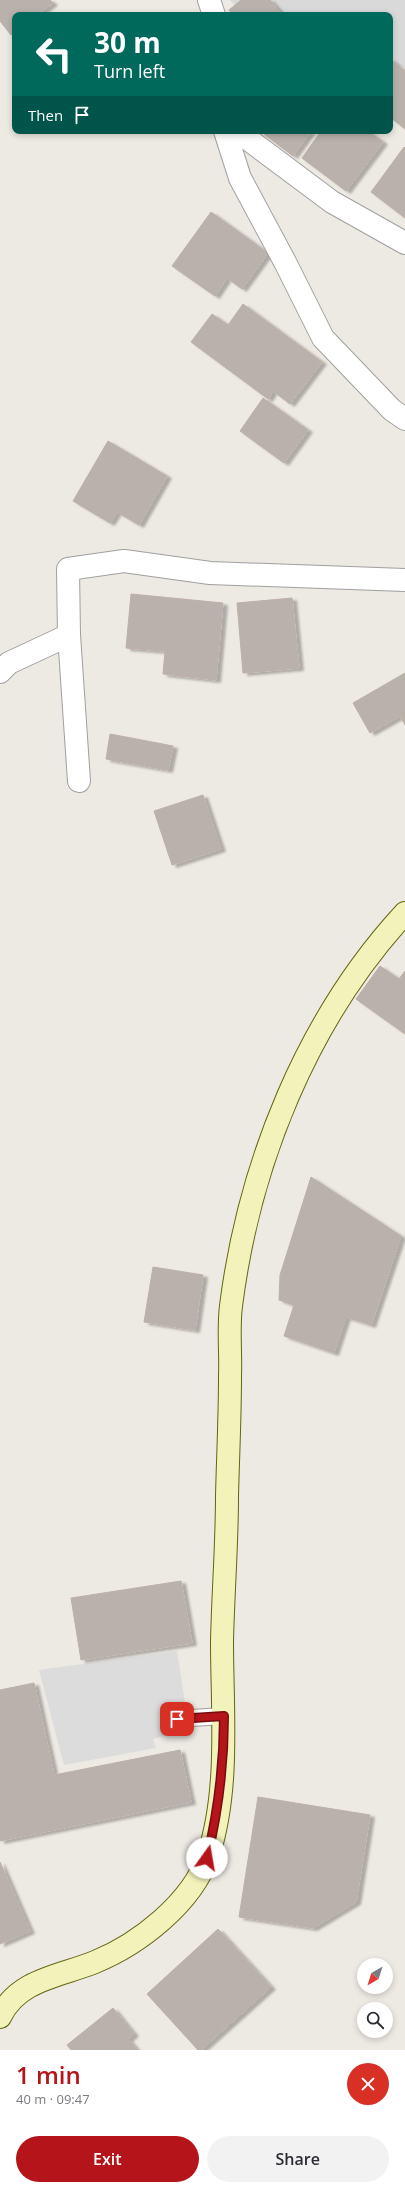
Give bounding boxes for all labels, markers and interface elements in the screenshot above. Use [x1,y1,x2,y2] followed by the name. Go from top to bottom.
[94,23,161,61] text: 30 m
[28,28,80,80] icon: left
[94,59,165,83] text: Turn left
[71,104,93,126] icon: arrive
[28,105,63,125] text: Then
[160,1702,194,1736] pin
[166,1708,188,1730] icon: arrive
[186,1837,228,1879] position arrow
[357,1958,393,1994] north arrow
[357,1958,393,2038] map controls
[357,2002,393,2038] button: search
[16,2058,81,2091] text: 1 min
[347,2063,389,2105] button: close
[16,2090,90,2108] text: 40 m · 09:47
[16,2136,199,2182] button: Exit
[207,2136,389,2182] button: Share

